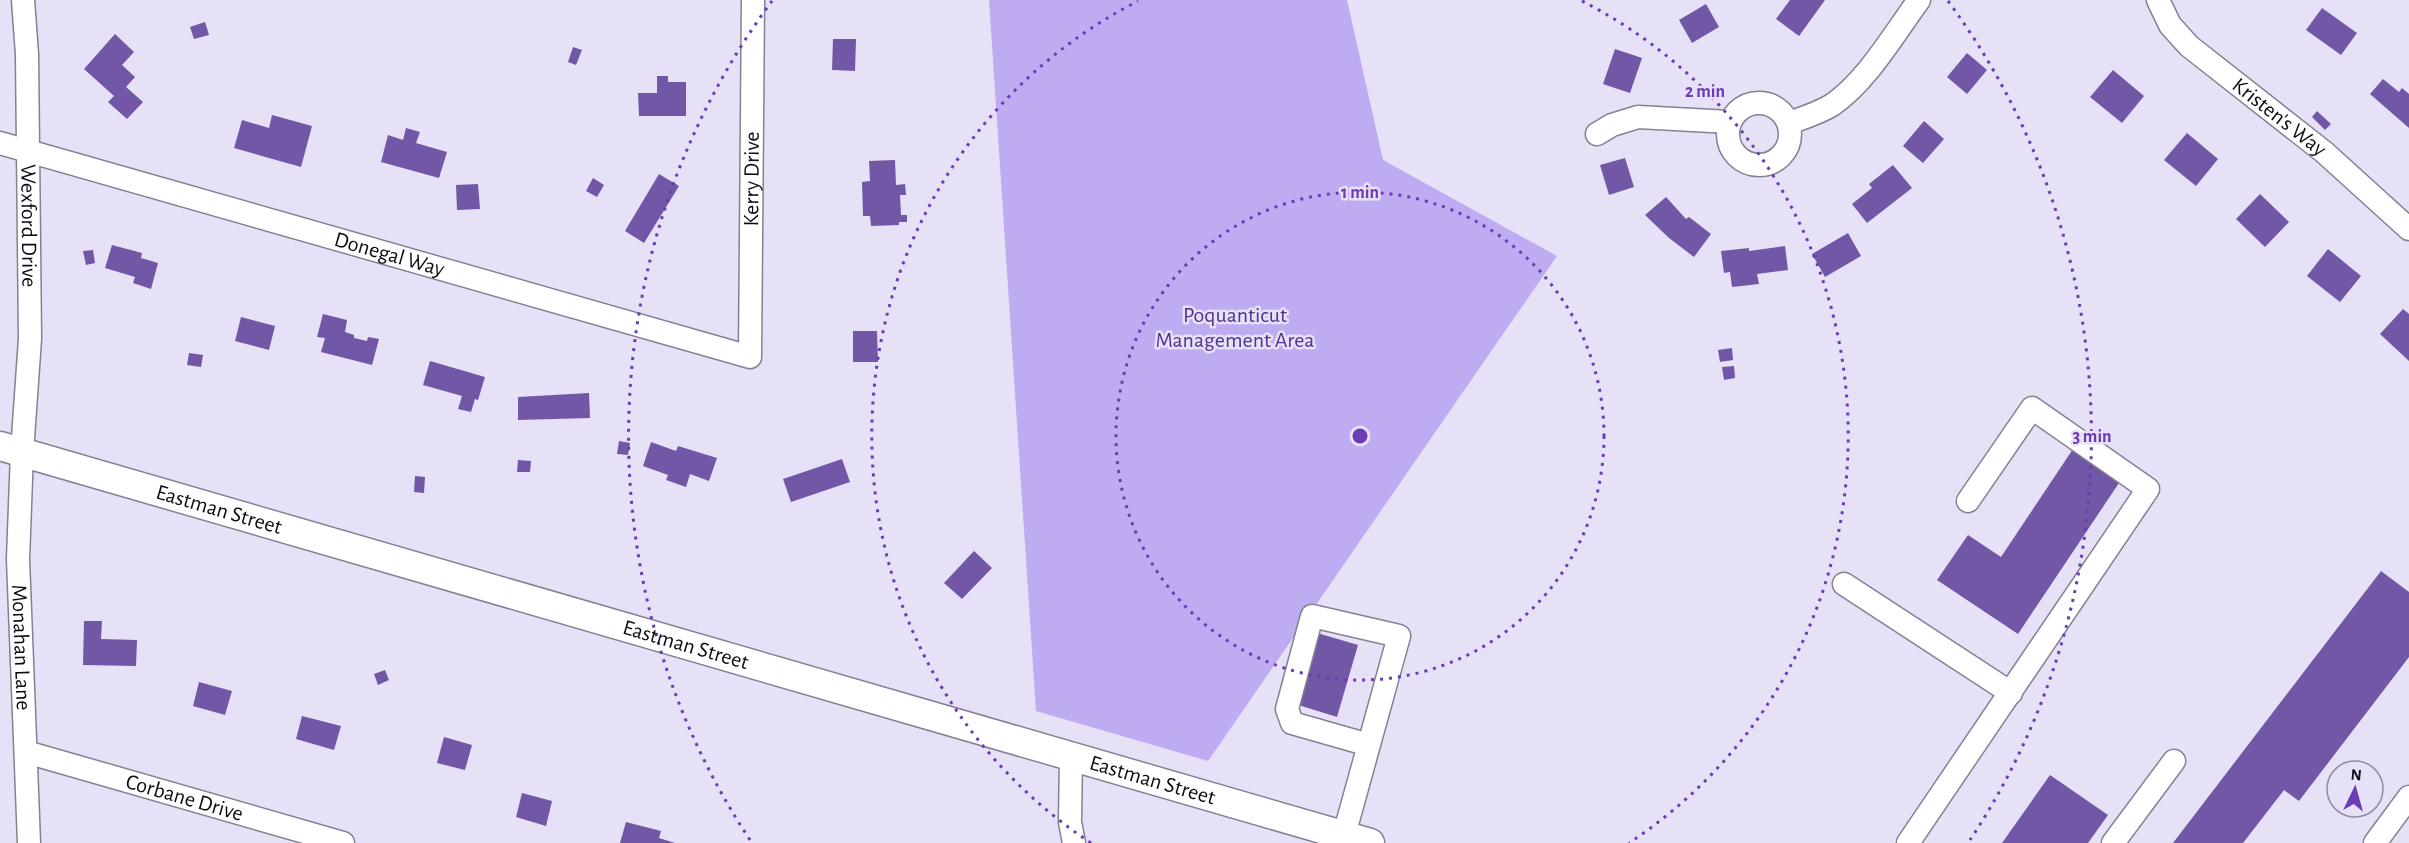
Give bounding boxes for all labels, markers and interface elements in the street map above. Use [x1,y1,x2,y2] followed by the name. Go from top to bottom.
[2228,74,2331,161] street label: Kristen's Way
[1685,83,1725,101] text: 2 min
[740,131,763,227] street label: Kerry Drive
[17,164,40,288] street label: Wexford Drive
[1341,184,1379,202] text: 1 min
[332,228,448,280] street label: Donegal Way
[1155,304,1315,351] park label: Poquanticut Management Area
[1350,426,1370,446] centre of rings
[2072,428,2112,446] text: 3 min
[154,481,284,538] street label: Eastman Street
[8,584,35,711] street label: Monahan Lane
[620,616,751,673] street label: Eastman Street
[1087,751,1218,809] street label: Eastman Street
[2325,759,2385,819] north arrow
[2350,767,2362,784] text: N
[123,770,246,825] street label: Corbane Drive

